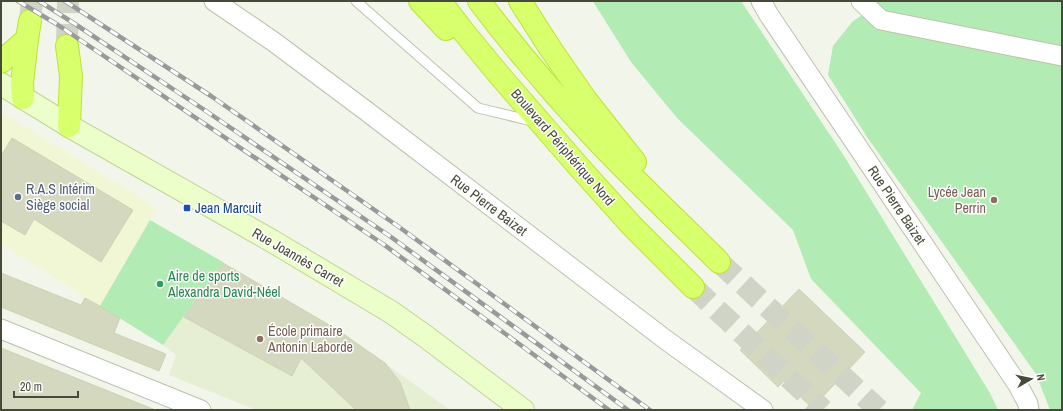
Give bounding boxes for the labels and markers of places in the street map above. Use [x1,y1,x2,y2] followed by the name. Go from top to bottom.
[26,180,95,214] place label: R.A.S Intérim Siège social
[928,183,986,217] place label: Lycée Jean Perrin
[13,192,23,202] marker: R.A.S Intérim Siège social
[989,195,999,205] marker: Lycée Jean Perrin
[195,199,261,217] place label: Jean Marcuit
[182,203,192,213] marker: Jean Marcuit
[167,267,280,301] place label: Aire de sports Alexandra David-Néel
[155,279,165,289] marker: Aire de sports Alexandra David-Néel
[267,322,353,356] place label: École primaire Antonin Laborde
[255,334,265,344] marker: École primaire Antonin Laborde

